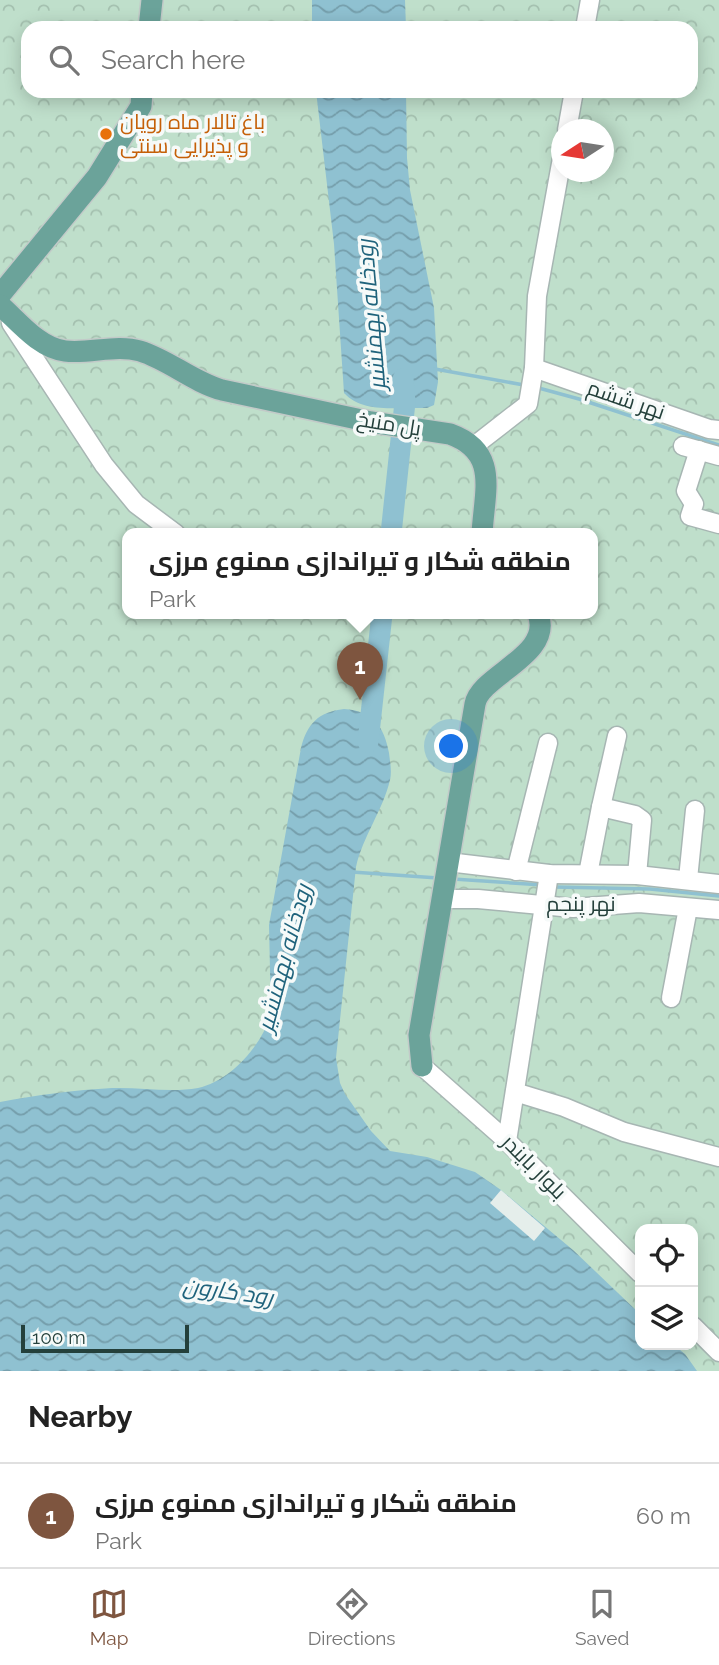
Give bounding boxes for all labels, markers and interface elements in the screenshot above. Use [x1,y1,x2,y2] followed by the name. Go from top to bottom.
[21,21,698,98] search box
[45,41,83,79] icon: search
[101,45,245,75] text: Search here
[120,109,265,160] place label: باغ تالار ماه رویان و پذیرایی سنتی
[551,119,614,182] north arrow
[98,126,114,142] marker: باغ تالار ماه رویان و پذیرایی سنتی
[350,236,392,395] water label: رودخانه بهمنشیر
[583,375,668,426] street label: نهر ششم
[355,406,423,443] street label: پل منیخ
[122,528,598,619] popup
[149,546,571,576] text: منطقه شکار و تیراندازی ممنوع مرزی
[149,585,196,612] text: Park
[337,642,383,700] pin: 1
[434,729,468,763] your location
[250,879,318,1038] water label: رودخانه بهمنشیر
[546,891,616,918] street label: نهر پنجم
[496,1128,572,1204] street label: بلوار بایندر
[635,1224,698,1350] map controls
[635,1224,698,1287] button: locate
[181,1271,277,1311] water label: رود کارون
[635,1287,698,1350] button: layers
[21,1322,189,1354] scale bar
[32,1326,86,1348] text: 100 m
[28,1399,132,1434] text: Nearby
[95,1488,517,1518] text: منطقه شکار و تیراندازی ممنوع مرزی
[45,1502,57,1529] text: 1
[636,1502,691,1529] text: 60 m
[95,1527,142,1554] text: Park
[90,1585,128,1649] tab: Map
[308,1585,396,1649] tab: Directions
[575,1585,629,1649] tab: Saved

